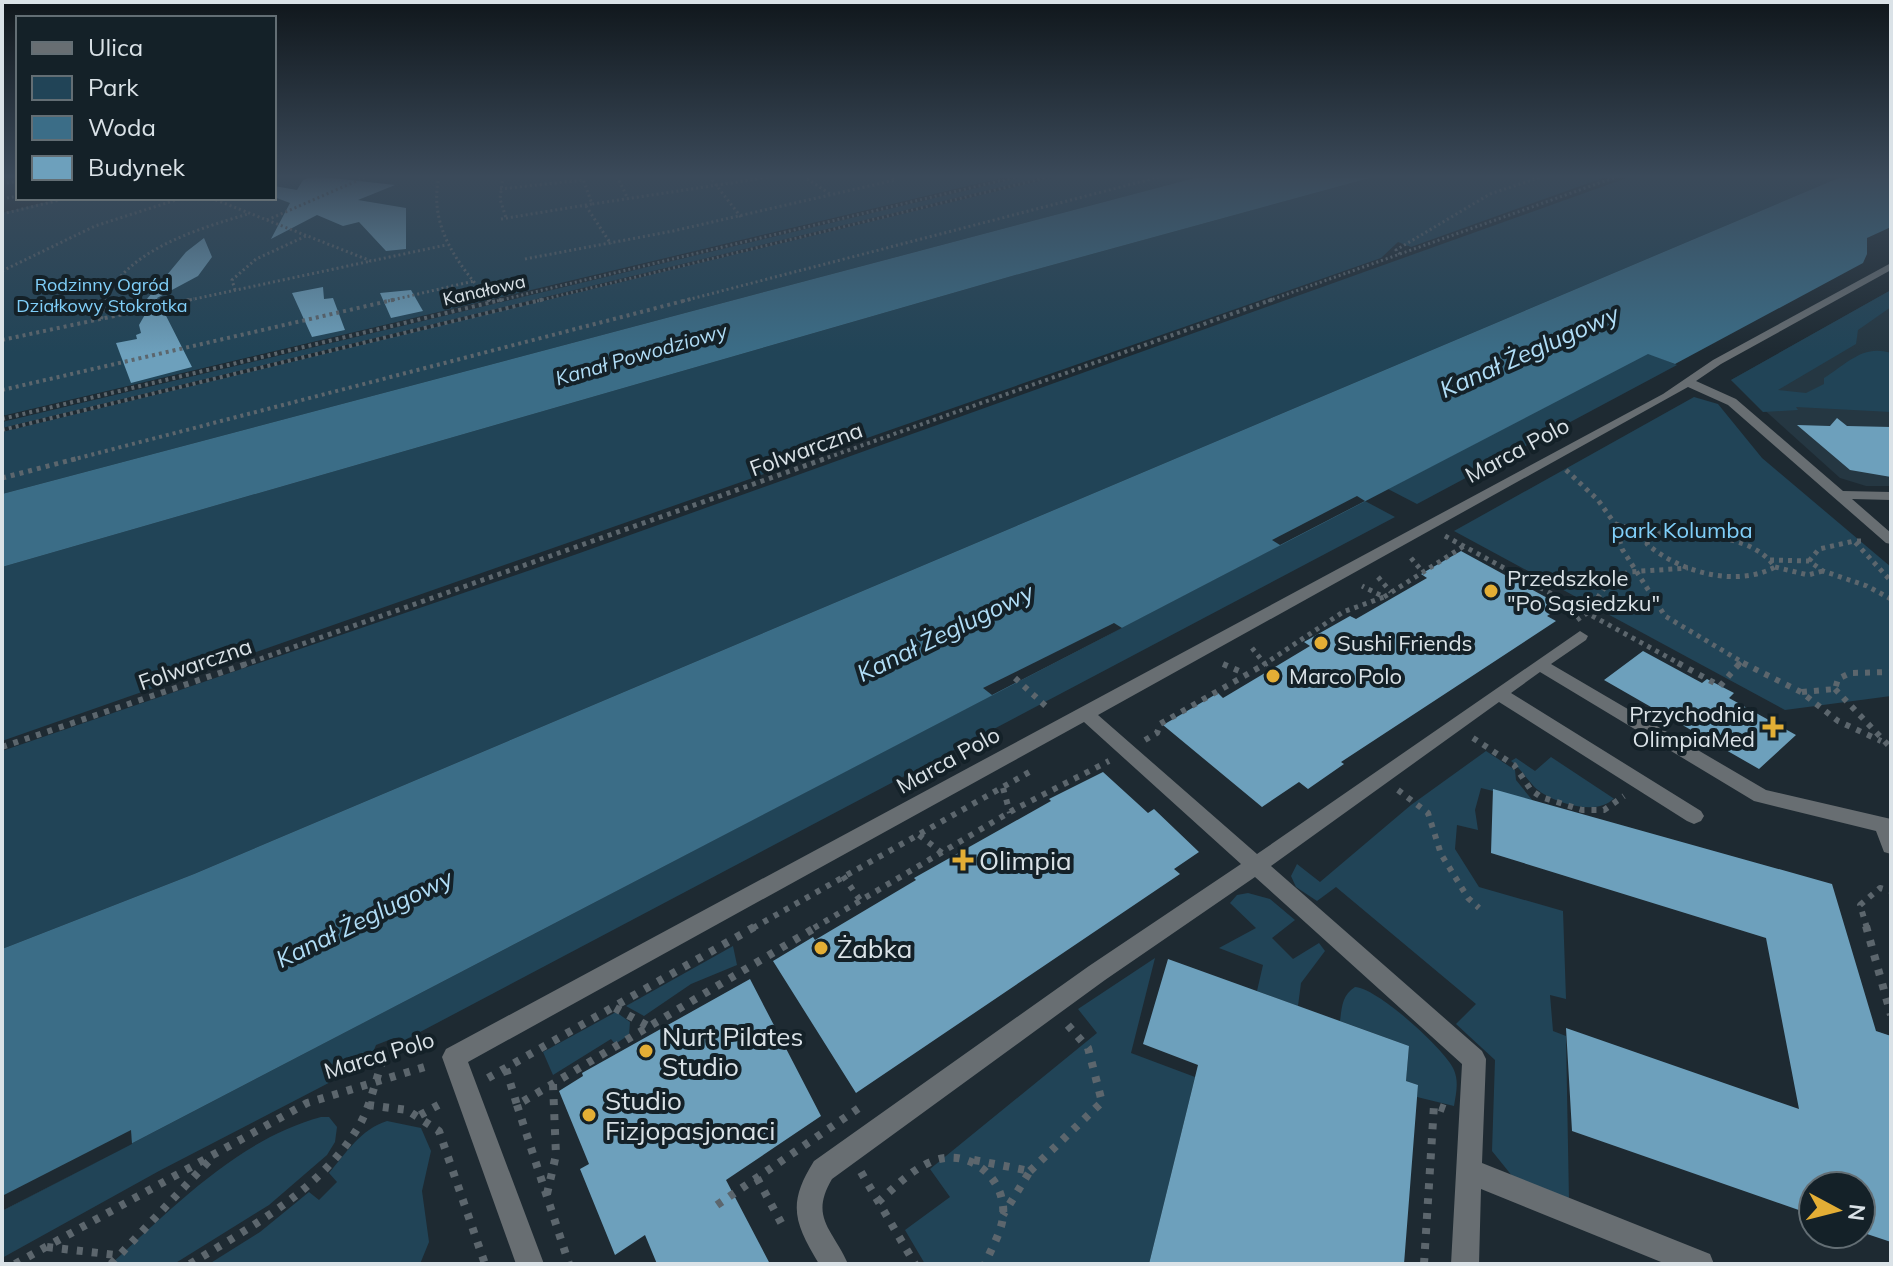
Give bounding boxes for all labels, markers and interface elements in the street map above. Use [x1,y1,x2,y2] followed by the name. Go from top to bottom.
[16,16,276,200] legend
[88,32,143,62] text: Ulica
[88,72,139,102] text: Park
[88,112,156,142] text: Woda
[88,152,185,182] text: Budynek
[440,269,528,311] street label: Kanałowa
[16,273,188,317] park label: Rodzinny Ogród Działkowy Stokrotka
[1435,298,1624,404] water label: Kanał Żeglugowy
[552,317,731,390] water label: Kanał Powodziowy
[1460,411,1574,489] street label: Marca Polo
[746,416,866,482] street label: Folwarczna
[1611,516,1753,544] park label: park Kolumba
[1507,564,1660,617] place label: Przedszkole "Po Sąsiedzku"
[852,576,1039,688] water label: Kanał Żeglugowy
[1482,582,1500,600] marker: Przedszkole "Po Sąsiedzku"
[1337,629,1473,657] place label: Sushi Friends
[135,632,255,696] street label: Folwarczna
[1312,634,1330,652] marker: Sushi Friends
[1289,662,1402,690] place label: Marco Polo
[1264,667,1282,685] marker: Marco Polo
[1629,700,1755,753] place label: Przychodnia OlimpiaMed
[1762,716,1784,738] marker: Przychodnia OlimpiaMed
[891,720,1005,800] street label: Marca Polo
[979,844,1072,877] place label: Olimpia
[954,851,972,869] marker: Olimpia
[271,862,458,974] water label: Kanał Żeglugowy
[837,932,912,965] place label: Żabka
[812,939,830,957] marker: Żabka
[662,1020,803,1083] place label: Nurt Pilates Studio
[320,1025,438,1085] street label: Marca Polo
[637,1042,655,1060] marker: Nurt Pilates Studio
[605,1084,775,1147] place label: Studio Fizjopasjonaci
[580,1106,598,1124] marker: Studio Fizjopasjonaci
[1797,1170,1877,1250] north arrow
[1842,1202,1872,1222] text: N

